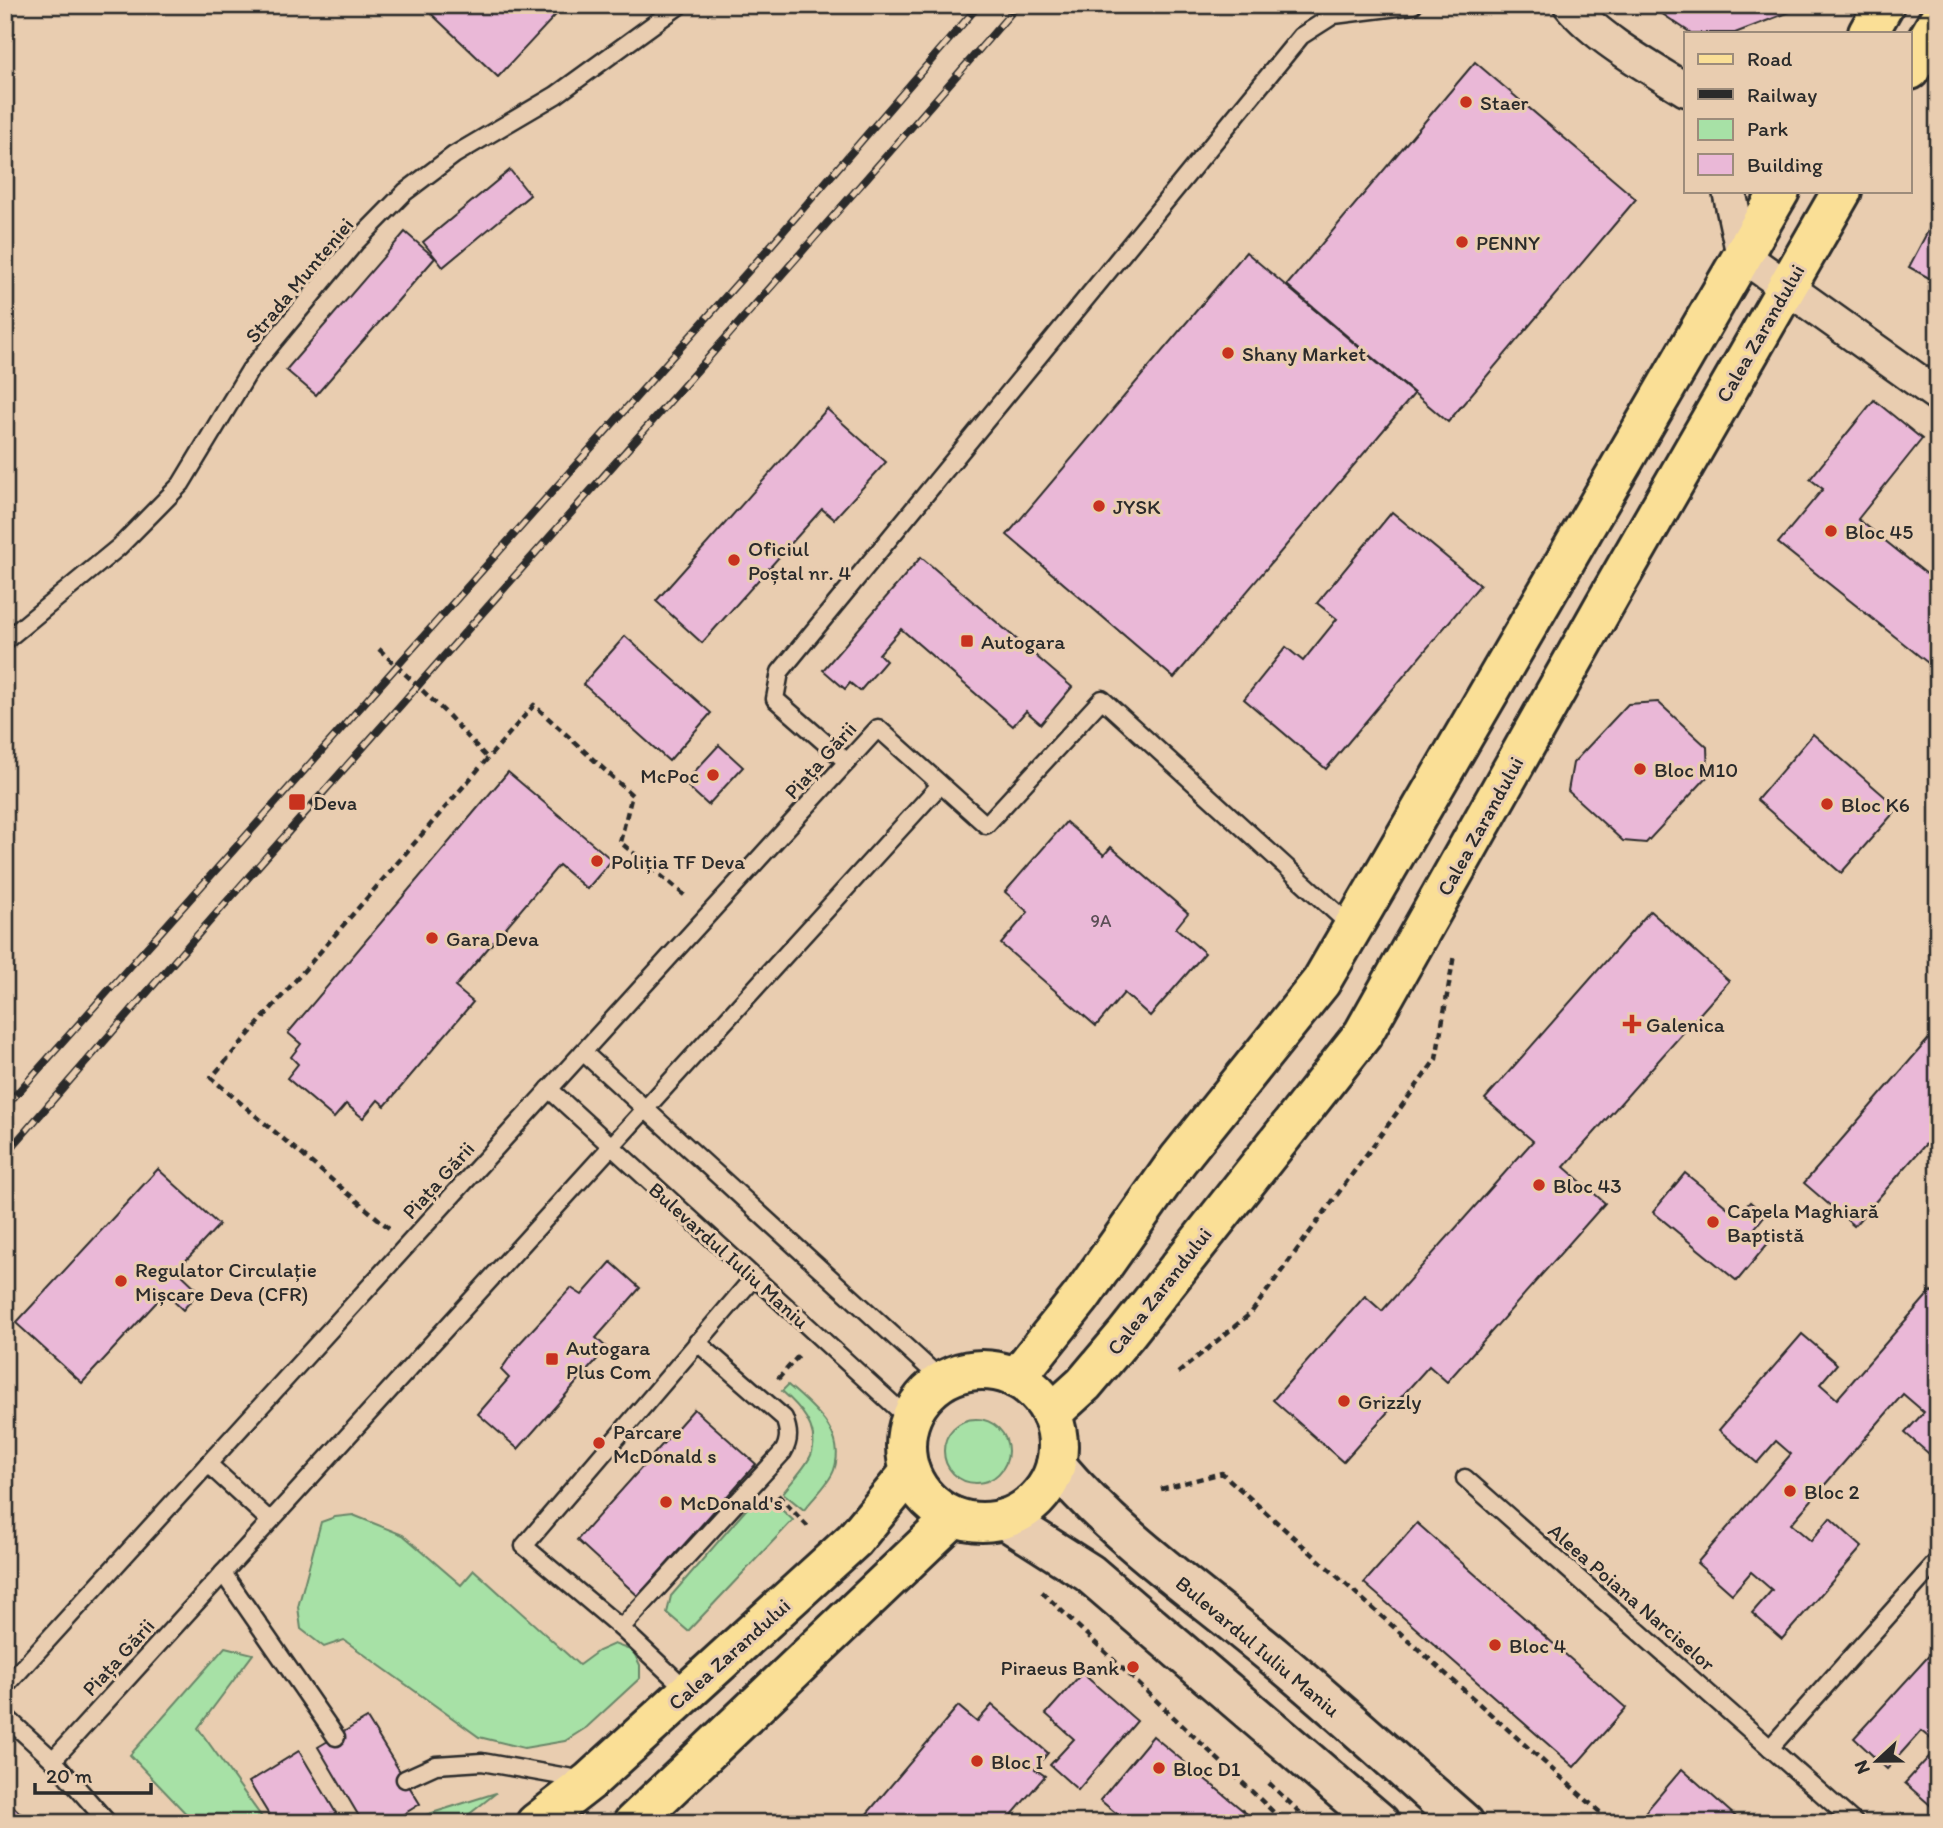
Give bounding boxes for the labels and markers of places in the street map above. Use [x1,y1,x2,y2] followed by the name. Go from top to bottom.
[1480,90,1529,115] place label: Staer
[1458,94,1474,110] marker: Staer
[1476,230,1540,255] place label: PENNY
[1454,234,1470,250] marker: PENNY
[1242,341,1366,366] place label: Shany Market
[1220,345,1236,361] marker: Shany Market
[1113,494,1161,519] place label: JYSK
[1091,498,1107,514] marker: JYSK
[1845,519,1913,544] place label: Bloc 45
[1823,523,1839,539] marker: Bloc 45
[748,536,851,585] place label: Oficiul Poștal nr. 4
[726,552,742,568] marker: Oficiul Poștal nr. 4
[981,629,1065,654] place label: Autogara
[959,633,975,649] marker: Autogara
[1654,757,1738,782] place label: Bloc M10
[1632,761,1648,777] marker: Bloc M10
[640,763,699,788] place label: McPoc
[705,767,721,783] marker: McPoc
[313,790,357,815] place label: Deva
[287,792,307,812] marker: Deva
[1841,792,1910,817] place label: Bloc K6
[1819,796,1835,812] marker: Bloc K6
[611,849,745,874] place label: Poliția TF Deva
[589,853,605,869] marker: Poliția TF Deva
[446,926,539,951] place label: Gara Deva
[424,930,440,946] marker: Gara Deva
[1646,1012,1725,1037] place label: Galenica
[1624,1016,1640,1032] marker: Galenica
[1553,1173,1622,1198] place label: Bloc 43
[1531,1177,1547,1193] marker: Bloc 43
[1727,1198,1879,1247] place label: Capela Maghiară Baptistă
[1705,1214,1721,1230] marker: Capela Maghiară Baptistă
[135,1257,317,1306] place label: Regulator Circulație Mișcare Deva (CFR)
[113,1273,129,1289] marker: Regulator Circulație Mișcare Deva (CFR)
[566,1335,652,1384] place label: Autogara Plus Com
[544,1351,560,1367] marker: Autogara Plus Com
[1358,1389,1421,1414] place label: Grizzly
[1336,1393,1352,1409] marker: Grizzly
[613,1419,717,1468] place label: Parcare McDonald s
[591,1435,607,1451] marker: Parcare McDonald s
[1804,1479,1860,1504] place label: Bloc 2
[1782,1483,1798,1499] marker: Bloc 2
[680,1490,783,1515] place label: McDonald's
[658,1494,674,1510] marker: McDonald's
[1509,1633,1567,1658] place label: Bloc 4
[1487,1637,1503,1653] marker: Bloc 4
[1000,1655,1119,1680] place label: Piraeus Bank
[1125,1659,1141,1675] marker: Piraeus Bank
[991,1749,1043,1774] place label: Bloc I
[969,1753,985,1769] marker: Bloc I
[1173,1756,1241,1781] place label: Bloc D1
[1151,1760,1167,1776] marker: Bloc D1

